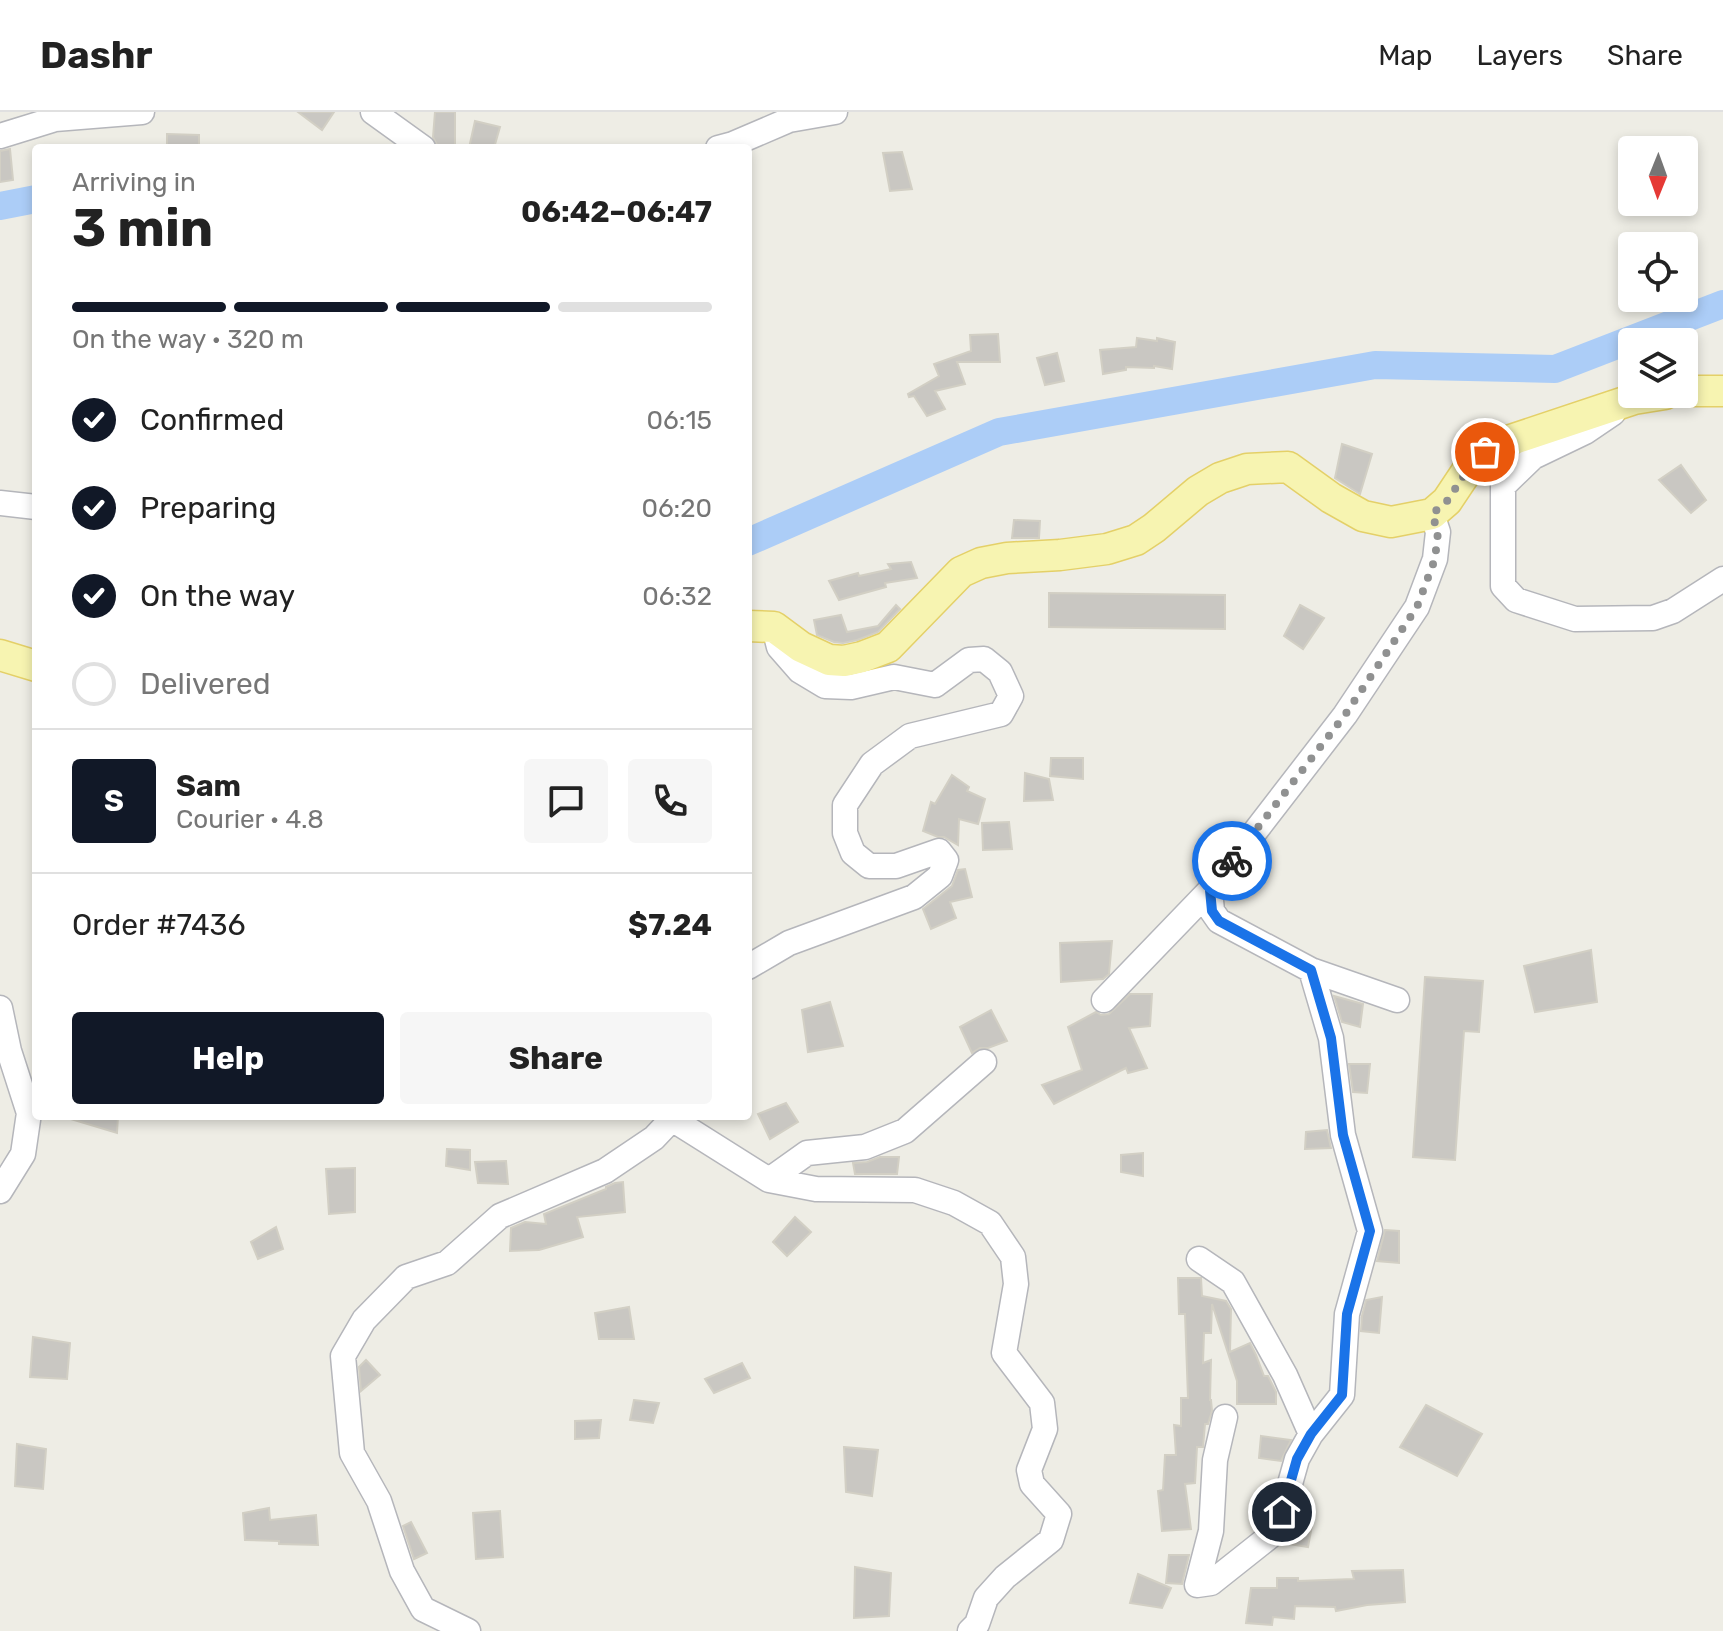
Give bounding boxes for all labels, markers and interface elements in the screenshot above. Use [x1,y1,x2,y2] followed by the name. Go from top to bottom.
[40,32,153,78] text: Dashr
[1378,39,1433,72] text: Map
[1477,39,1563,72] text: Layers
[1607,39,1683,72] text: Share
[1618,136,1698,216] north arrow
[1618,136,1698,408] map controls
[72,167,196,198] text: Arriving in
[521,194,712,230] text: 06:42–06:47
[72,197,213,259] text: 3 min
[1618,232,1698,312] button: locate
[72,324,304,355] text: On the way · 320 m
[1618,328,1698,408] button: layers
[72,398,116,442] icon: check
[140,402,284,438] text: Confirmed
[647,405,712,436] text: 06:15
[1451,418,1519,486] pin
[1463,430,1507,474] icon: bag
[72,486,116,530] icon: check
[140,490,276,526] text: Preparing
[641,493,712,524] text: 06:20
[72,574,116,618] icon: check
[140,578,295,614] text: On the way
[642,581,712,612] text: 06:32
[140,666,271,702] text: Delivered
[524,759,608,843] button: chat
[628,759,712,843] button: phone
[176,768,241,804] text: Sam
[104,783,124,819] text: S
[176,804,324,835] text: Courier · 4.8
[1192,821,1272,901] courier
[1210,839,1254,883] icon: bike
[72,907,246,943] text: Order #7436
[628,907,712,943] text: $7.24
[72,1012,384,1104] button: Help
[400,1012,712,1104] button: Share
[1248,1478,1316,1546] pin
[1260,1490,1304,1534] icon: home

